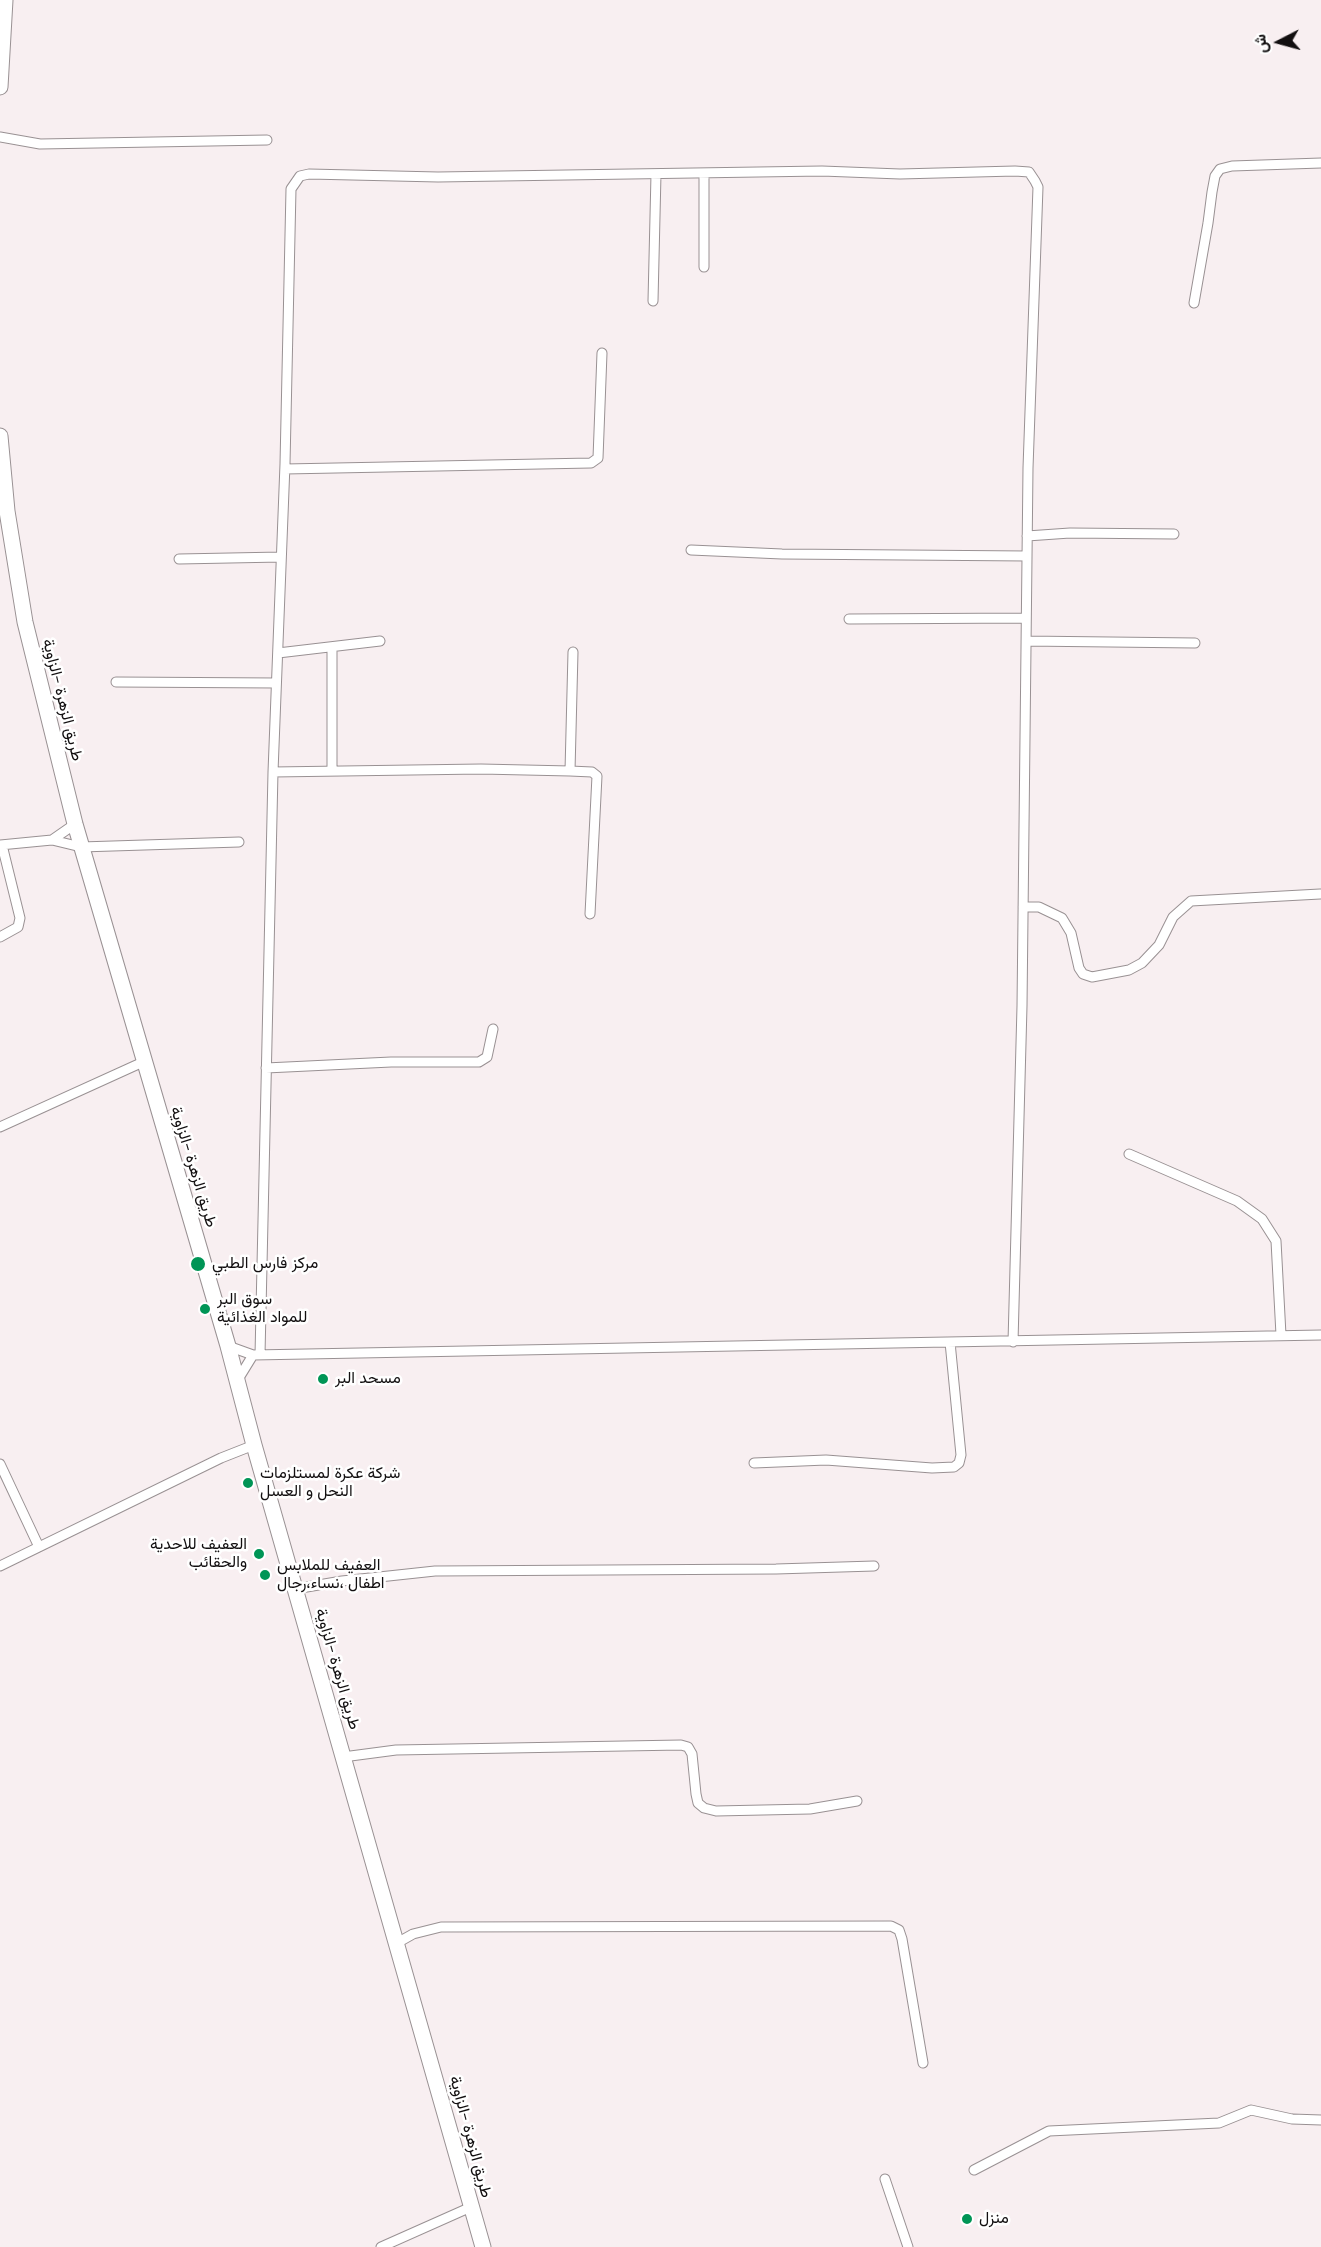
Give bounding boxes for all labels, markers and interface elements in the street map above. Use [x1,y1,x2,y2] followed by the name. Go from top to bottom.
[1249,12,1309,72] north arrow
[1249,33,1272,55] text: ش
[38,637,86,763] street label: طريق الزهرة -الزاوية
[165,1104,221,1230] street label: طريق الزهرة -الزاوية
[212,1254,318,1274] place label: مركز فارس الطبي
[189,1255,207,1273] marker: مركز فارس الطبي
[217,1290,307,1328] place label: سوق البر للمواد الغذائية
[198,1302,212,1316] marker: سوق البر للمواد الغذائية
[335,1369,401,1389] place label: مسحد البر
[316,1372,330,1386] marker: مسحد البر
[260,1464,400,1502] place label: شركة عكرة لمستلزمات النحل و العسل
[241,1476,255,1490] marker: شركة عكرة لمستلزمات النحل و العسل
[150,1535,247,1573] place label: العفيف للاحدية والحقائب
[252,1547,266,1561] marker: العفيف للاحدية والحقائب
[277,1556,385,1594] place label: العفيف للملابس اطفال ،نساء،رجال
[258,1568,272,1582] marker: العفيف للملابس اطفال ،نساء،رجال
[310,1606,364,1732] street label: طريق الزهرة -الزاوية
[445,2074,495,2200] street label: طريق الزهرة -الزاوية
[979,2209,1009,2229] place label: منزل
[960,2212,974,2226] marker: منزل

